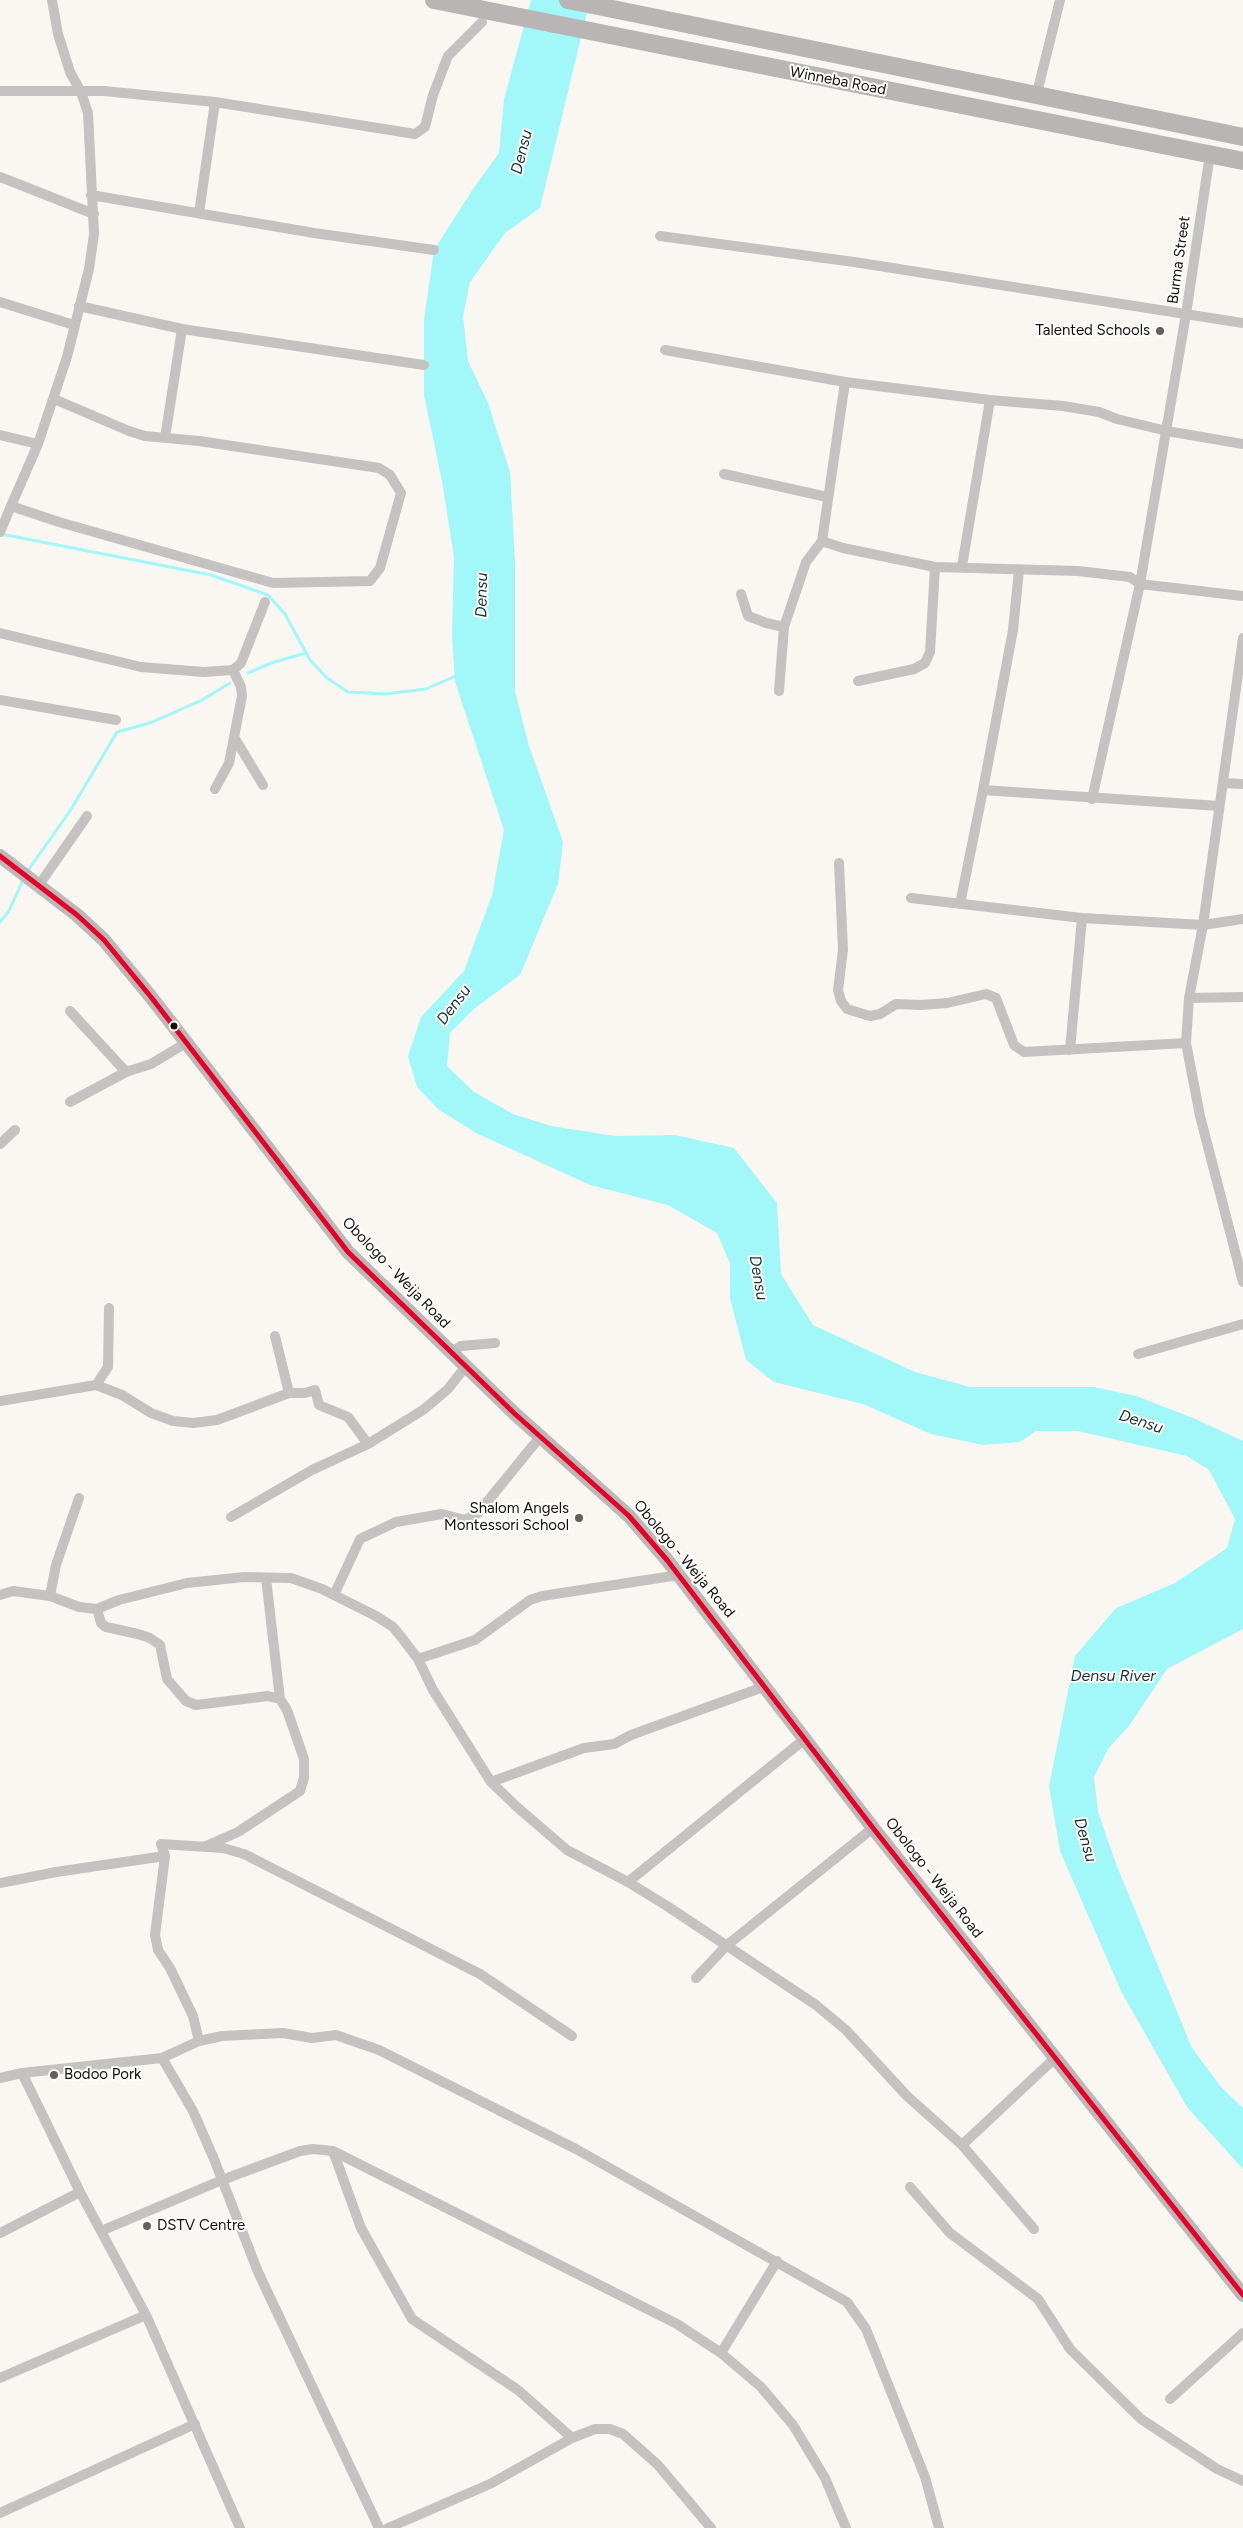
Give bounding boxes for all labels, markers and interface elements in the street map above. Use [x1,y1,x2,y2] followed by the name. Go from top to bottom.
[788,63,888,99] street label: Winneba Road
[507,128,537,176] water label: Densu
[1164,215,1194,305] street label: Burma Street
[1035,322,1150,340] place label: Talented Schools
[1154,325,1166,337] marker: Talented Schools
[472,572,492,618] water label: Densu
[433,981,475,1029] water label: Densu
[169,1021,179,1031] unlabelled marker
[338,1214,454,1332] street label: Obologo - Weija Road
[745,1254,771,1302] water label: Densu
[1117,1406,1165,1438] water label: Densu
[630,1497,738,1621] street label: Obologo - Weija Road
[444,1500,569,1535] place label: Shalom Angels Montessori School
[573,1512,585,1524] marker: Shalom Angels Montessori School
[1070,1666,1156,1686] water label: Densu River
[881,1814,987,1942] street label: Obologo - Weija Road
[1070,1816,1100,1864] water label: Densu
[64,2066,141,2084] place label: Bodoo Pork
[48,2069,60,2081] marker: Bodoo Pork
[157,2217,245,2235] place label: DSTV Centre
[141,2220,153,2232] marker: DSTV Centre

